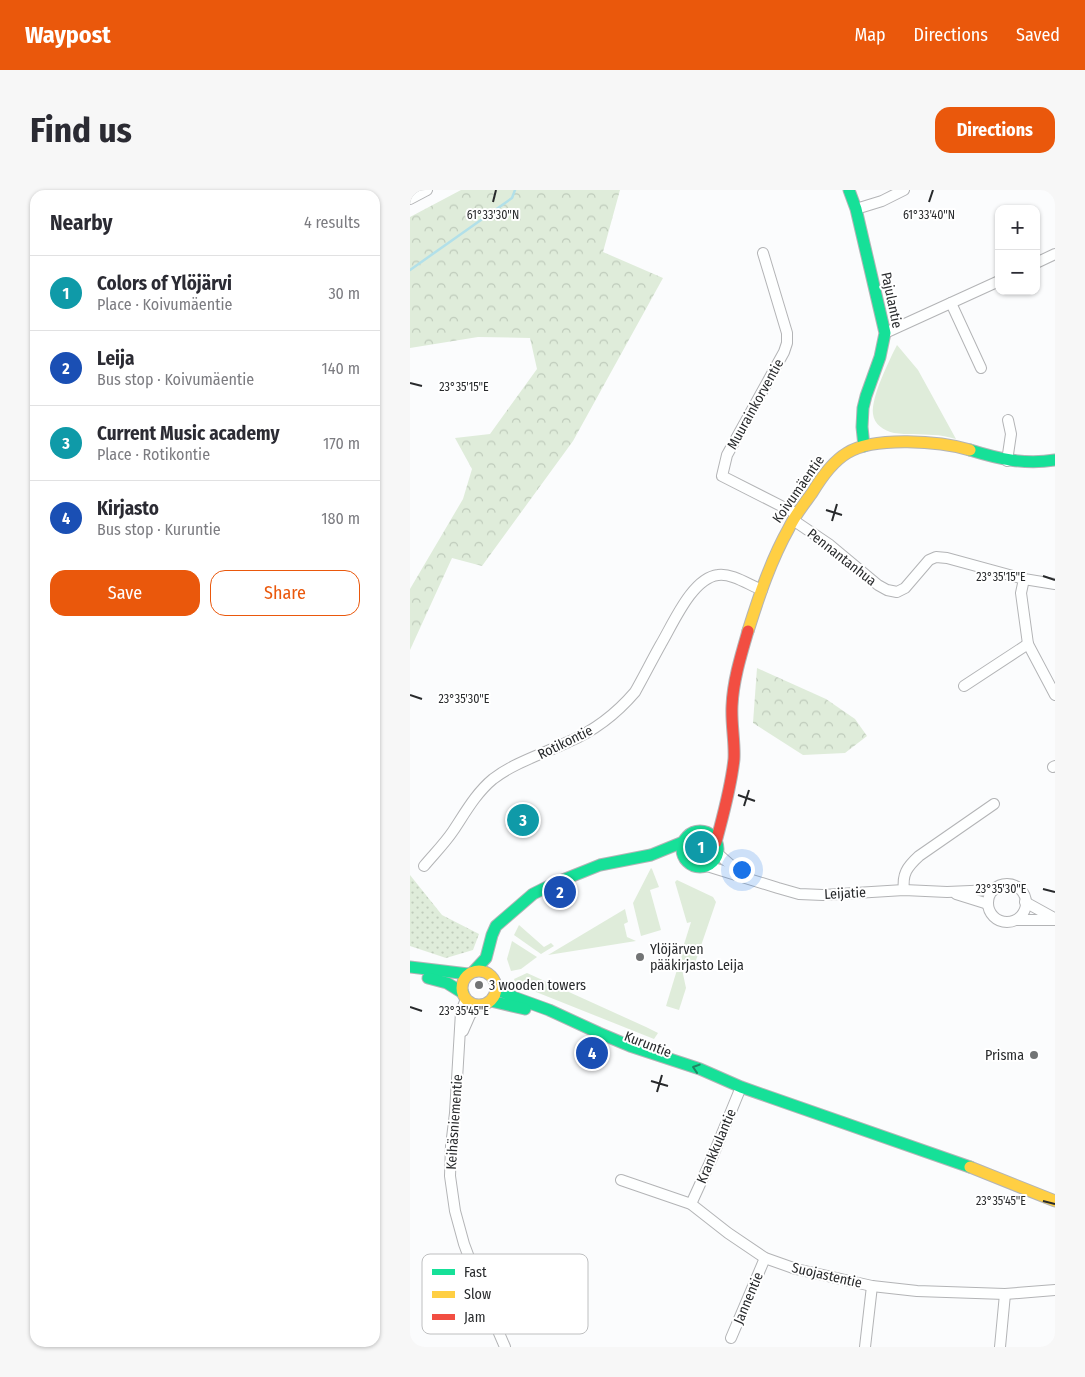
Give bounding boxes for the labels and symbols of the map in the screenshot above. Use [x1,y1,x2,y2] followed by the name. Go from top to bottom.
[467,208,519,222] text: 61°33'30"N
[903,208,955,222] text: 61°33'40"N
[877,270,906,330] street label: Pajulantie
[724,356,787,453] street label: Muurainkorventie
[439,380,489,394] text: 23°35'15"E
[769,452,828,526] street label: Koivumäentie
[804,525,880,590] street label: Pennantanhua
[976,570,1026,584] text: 23°35'15"E
[438,692,490,706] text: 23°35'30"E
[535,722,596,763] street label: Rotikontie
[507,801,539,839] pin: 3
[685,828,717,866] pin: 1
[729,857,755,883] your location
[544,873,576,911] pin: 2
[975,882,1027,896] text: 23°35'30"E
[824,884,866,903] street label: Leijatie
[650,941,744,974] place label: Ylöjärven pääkirjasto Leija
[634,951,646,963] marker: Ylöjärven pääkirjasto Leija
[489,977,586,994] place label: 3 wooden towers
[473,979,485,991] marker: 3 wooden towers
[439,1004,489,1018] text: 23°35'45"E
[622,1028,674,1061] street label: Kuruntie
[576,1034,608,1072] pin: 4
[985,1047,1024,1064] place label: Prisma
[1028,1049,1040,1061] marker: Prisma
[692,1064,701,1074] one-way arrow
[443,1074,466,1170] street label: Keihäsniementie
[693,1106,740,1186] street label: Krankkulantie
[976,1194,1026,1208] text: 23°35'45"E
[422,1254,588,1334] legend
[790,1259,864,1292] street label: Suojastentie
[464,1264,487,1281] text: Fast
[730,1270,767,1327] street label: Jannentie
[464,1286,491,1303] text: Slow
[464,1309,485,1326] text: Jam

